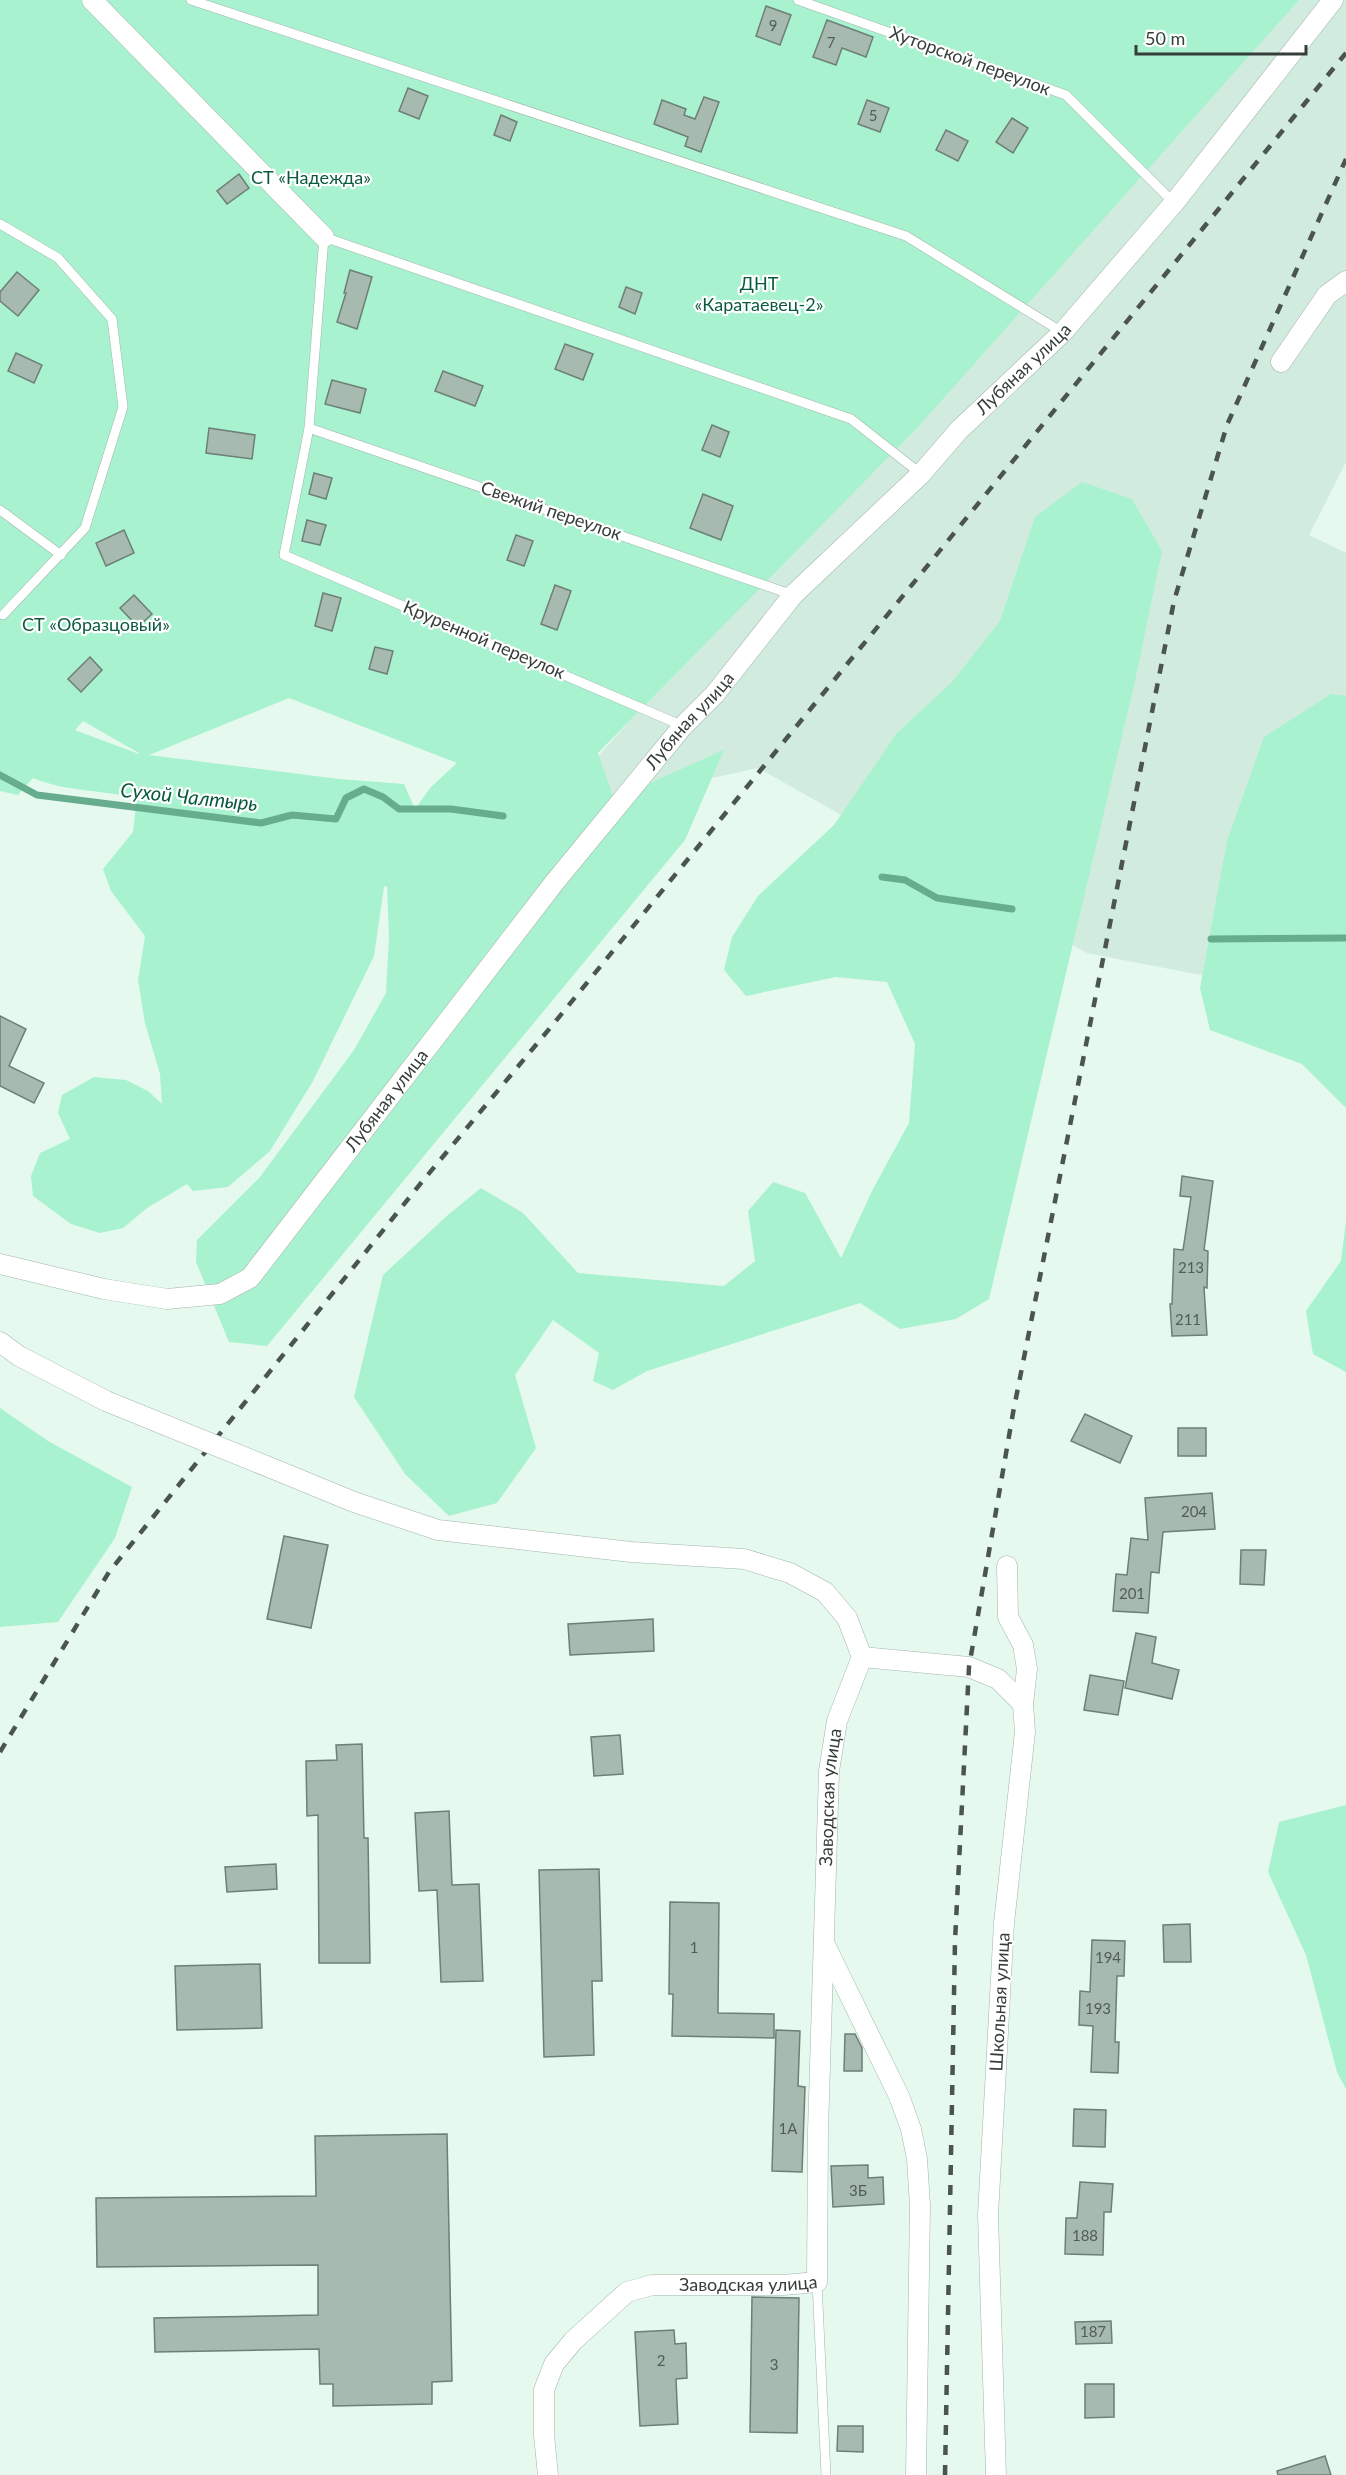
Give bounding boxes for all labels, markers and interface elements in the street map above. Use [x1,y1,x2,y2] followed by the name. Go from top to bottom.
[769,16,777,34] house number: 9
[1136,18,1306,56] scale bar
[887,21,1054,100] street label: Хуторской переулок
[1145,27,1185,49] text: 50 m
[827,33,836,51] house number: 7
[869,106,877,124] house number: 5
[251,166,371,188] park label: СТ «Надежда»
[695,272,823,315] park label: ДНТ «Каратаевец-2»
[970,318,1075,419] street label: Лубяная улица
[478,476,625,545] street label: Свежий переулок
[400,595,569,683] street label: Круренной переулок
[22,613,170,635] park label: СТ «Образцовый»
[639,667,738,774] street label: Лубяная улица
[119,777,259,815] water label: Сухой Чалтырь
[339,1044,432,1156] street label: Лубяная улица
[1178,1258,1204,1276] house number: 213
[1175,1310,1201,1328] house number: 211
[1181,1502,1207,1520] house number: 204
[1119,1584,1145,1602] house number: 201
[814,1726,846,1867] street label: Заводская улица
[984,1932,1014,2072] street label: Школьная улица
[690,1938,698,1956] house number: 1
[1095,1948,1121,1966] house number: 194
[1085,1999,1111,2017] house number: 193
[779,2119,798,2137] house number: 1А
[849,2181,867,2199] house number: 3Б
[1072,2226,1098,2244] house number: 188
[679,2270,818,2295] street label: Заводская улица
[1080,2322,1106,2340] house number: 187
[657,2351,665,2369] house number: 2
[770,2355,778,2373] house number: 3

